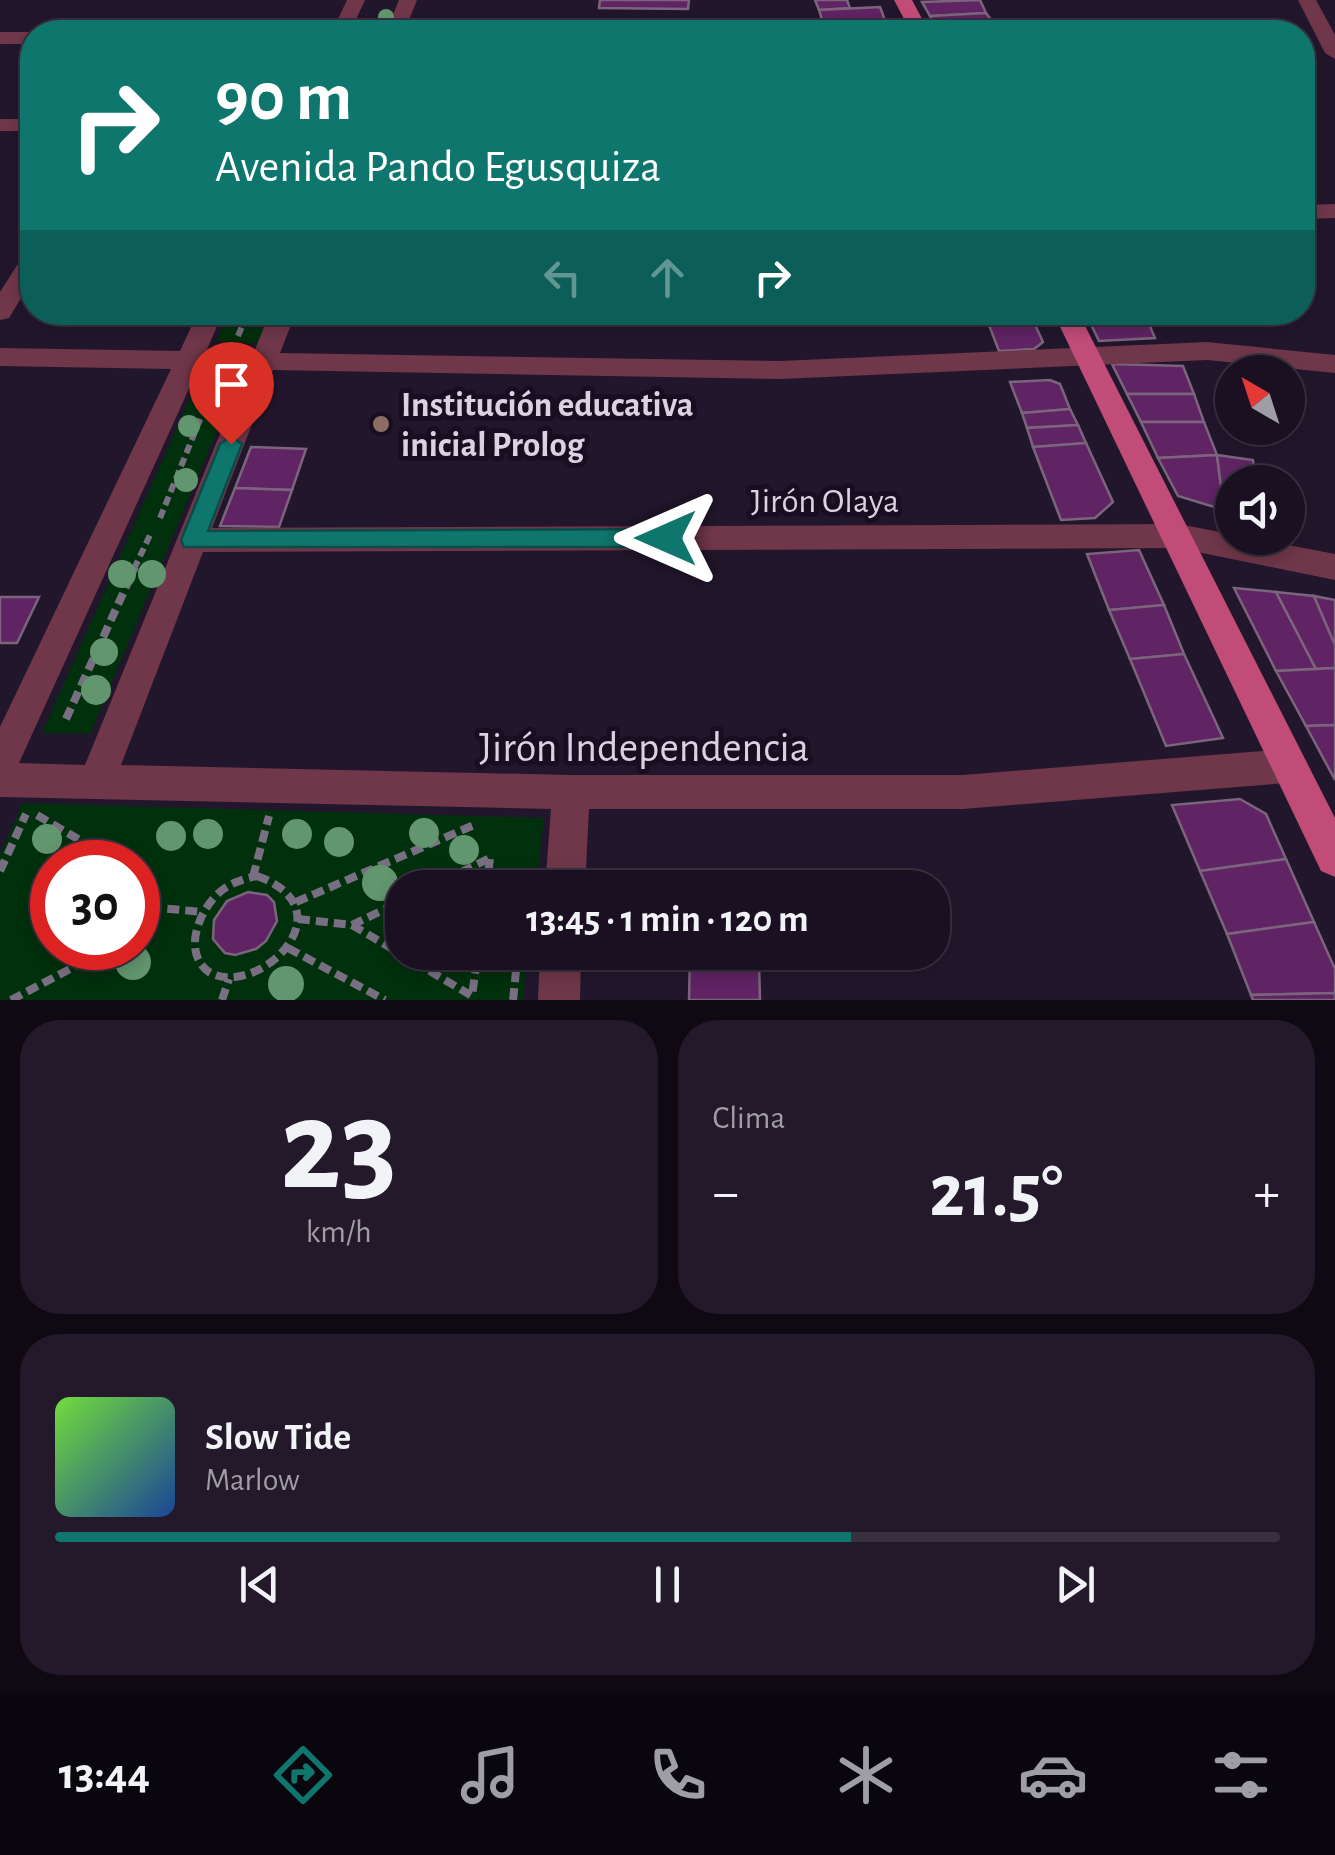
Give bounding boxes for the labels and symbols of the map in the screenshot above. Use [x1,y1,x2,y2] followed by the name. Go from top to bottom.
[189,342,274,445] pin
[1215,355,1305,445] north arrow
[401,388,694,463] place label: Institución educativa inicial Prolog
[370,413,392,435] marker: Institución educativa inicial Prolog
[751,484,899,519] street label: Jirón Olaya
[614,486,718,590] position arrow
[479,727,809,769] street label: Jirón Independencia
[30,840,160,970] speed limit sign: 30

